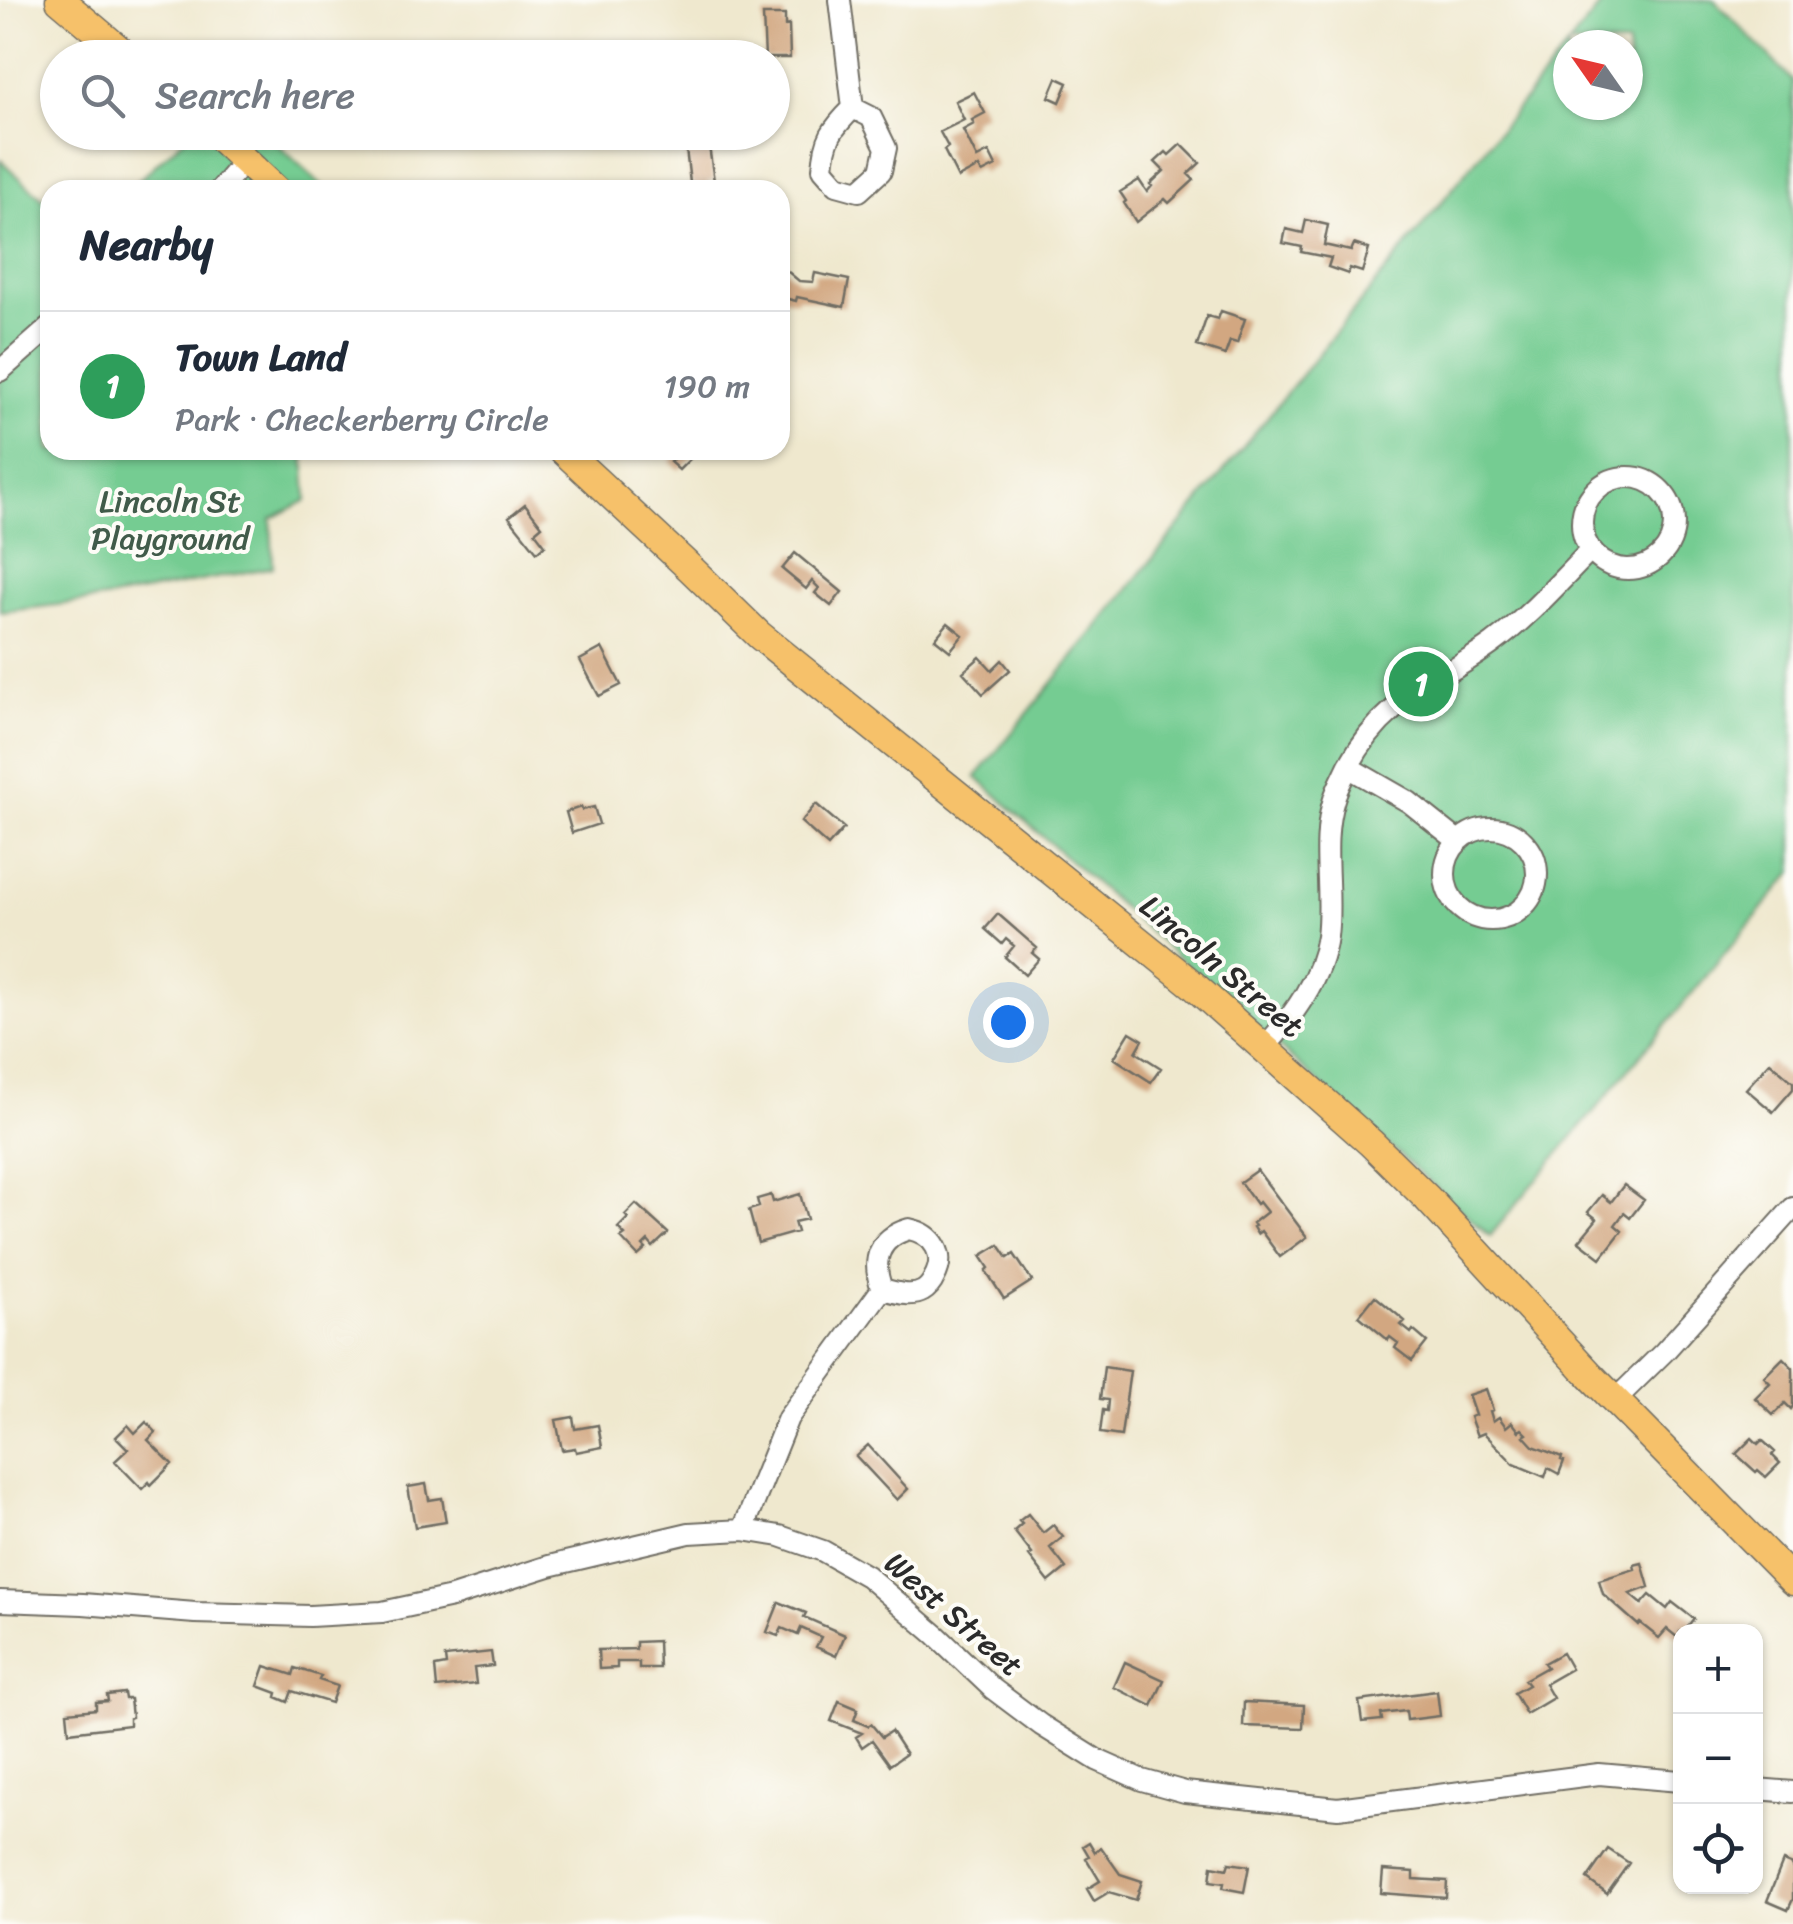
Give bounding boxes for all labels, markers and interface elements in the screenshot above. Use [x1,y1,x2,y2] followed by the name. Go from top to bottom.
[1553,30,1643,120] north arrow
[40,40,790,150] search box
[155,62,355,129] text: Search here
[75,68,130,123] icon: search
[80,208,213,282] text: Nearby
[175,324,346,391] text: Town Land
[106,358,119,415] text: 1
[664,358,750,415] text: 190 m
[175,391,549,448] text: Park · Checkerberry Circle
[91,473,251,567] park label: Lincoln St Playground
[1388,646,1454,722] pin: 1
[1126,880,1317,1053] street label: Lincoln Street
[983,997,1034,1048] your location
[870,1537,1037,1692] street label: West Street
[1673,1624,1763,1894] map controls
[1673,1624,1763,1714] button: +
[1673,1714,1763,1804] button: −
[1673,1804,1763,1894] button: locate

